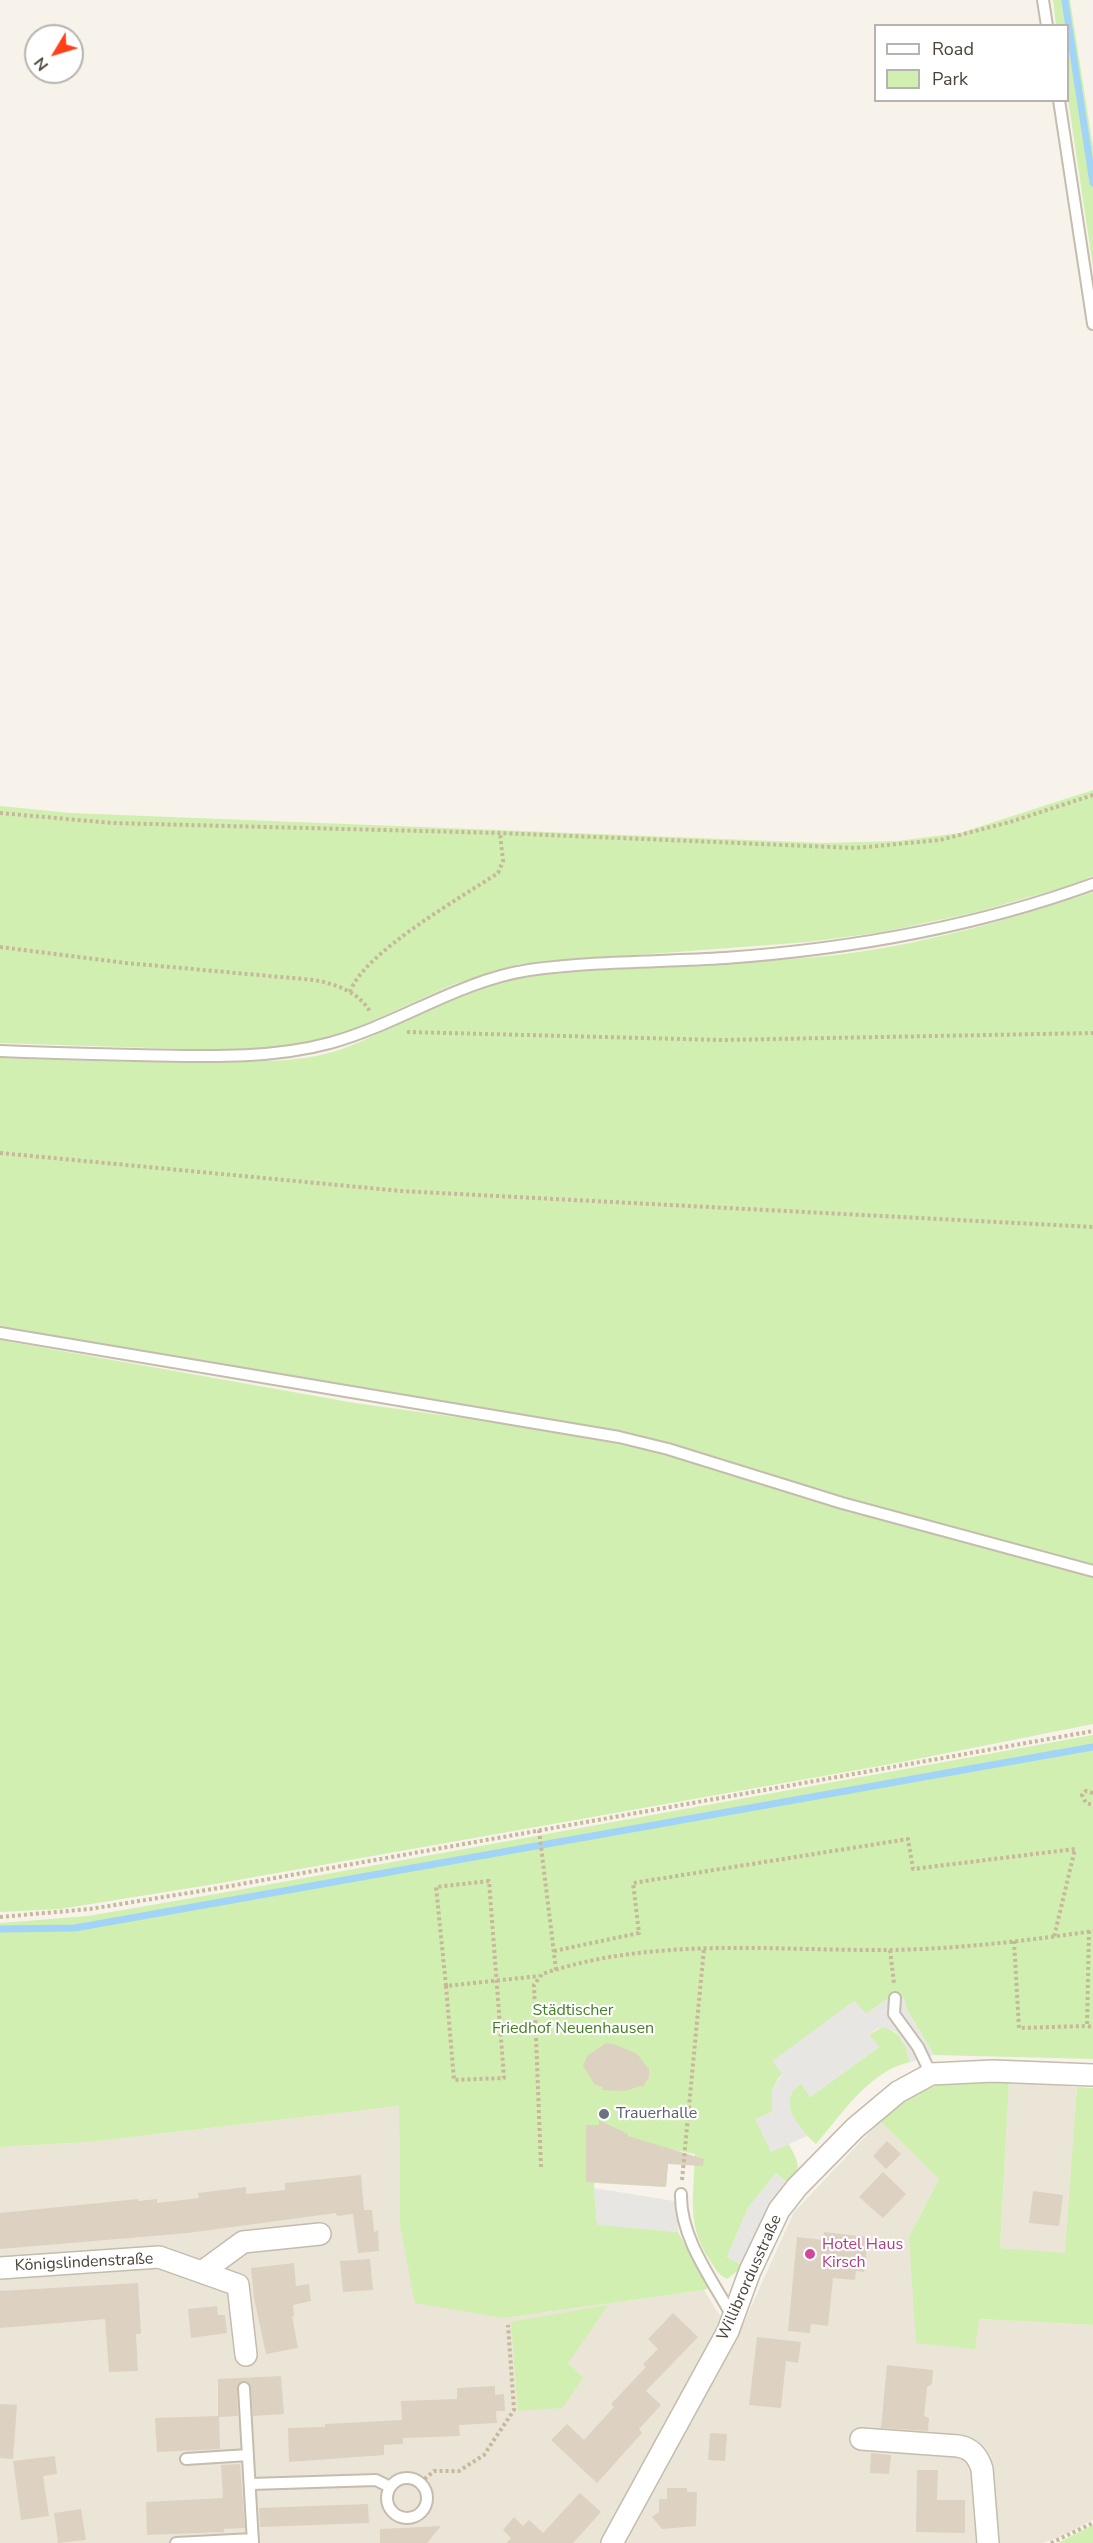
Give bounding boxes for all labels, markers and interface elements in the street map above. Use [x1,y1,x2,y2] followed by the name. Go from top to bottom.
[24,24,84,84] north arrow
[874,24,1069,102] legend
[932,37,974,61] text: Road
[29,52,54,75] text: N
[932,67,968,91] text: Park
[492,2001,654,2039] park label: Städtischer Friedhof Neuenhausen
[616,2104,697,2124] place label: Trauerhalle
[597,2107,611,2121] marker: Trauerhalle
[714,2212,786,2344] street label: Willibrordusstraße
[822,2235,903,2273] place label: Hotel Haus Kirsch
[803,2247,817,2261] marker: Hotel Haus Kirsch
[14,2250,154,2276] street label: Königslindenstraße

